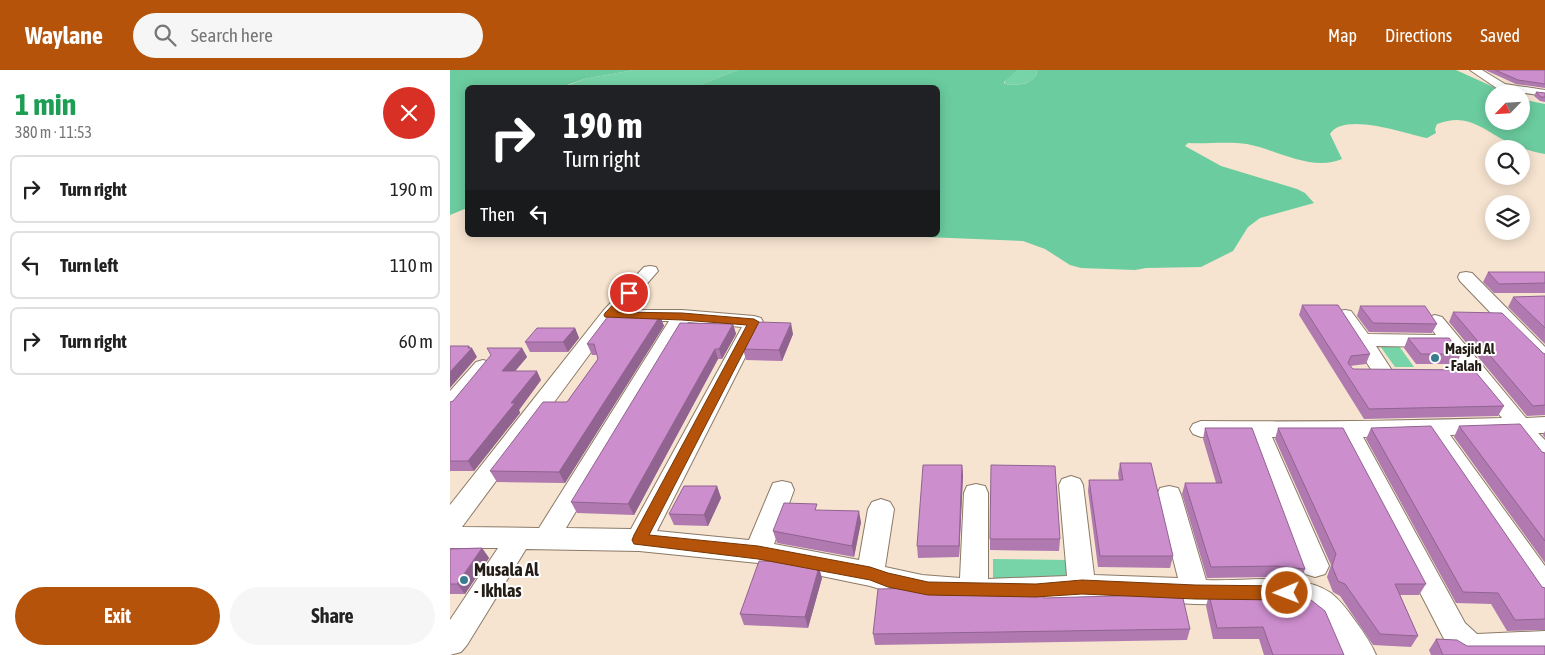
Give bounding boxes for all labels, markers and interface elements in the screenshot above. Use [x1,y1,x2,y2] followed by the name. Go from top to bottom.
[133,13,483,58] search box
[151,21,179,49] icon: search
[25,22,103,49] text: Waylane
[191,24,273,46] text: Search here
[1328,25,1357,46] text: Map
[1385,25,1452,46] text: Directions
[1480,25,1520,46] text: Saved
[1485,85,1530,130] north arrow
[1485,85,1530,240] map controls
[15,87,76,121] text: 1 min
[383,87,435,139] button: close
[480,105,545,170] icon: right
[563,105,642,145] text: 190 m
[15,123,92,141] text: 380 m · 11:53
[1485,140,1530,185] button: search
[563,146,640,172] text: Turn right
[17,175,45,203] icon: right
[60,178,127,200] text: Turn right
[390,178,433,200] text: 190 m
[1485,195,1530,240] button: layers
[525,200,553,228] icon: left
[480,203,515,225] text: Then
[17,251,45,279] icon: left
[60,254,118,276] text: Turn left
[390,254,433,276] text: 110 m
[608,272,650,314] pin
[615,279,643,307] icon: arrive
[17,327,45,355] icon: right
[60,330,127,352] text: Turn right
[399,330,433,352] text: 60 m
[1445,340,1496,374] place label: Masjid Al - Falah
[1429,352,1441,364] marker: Masjid Al - Falah
[474,559,539,601] place label: Musala Al - Ikhlas
[1260,566,1312,618] position arrow
[458,574,470,586] marker: Musala Al - Ikhlas
[15,587,220,645] button: Exit
[230,587,435,645] button: Share

